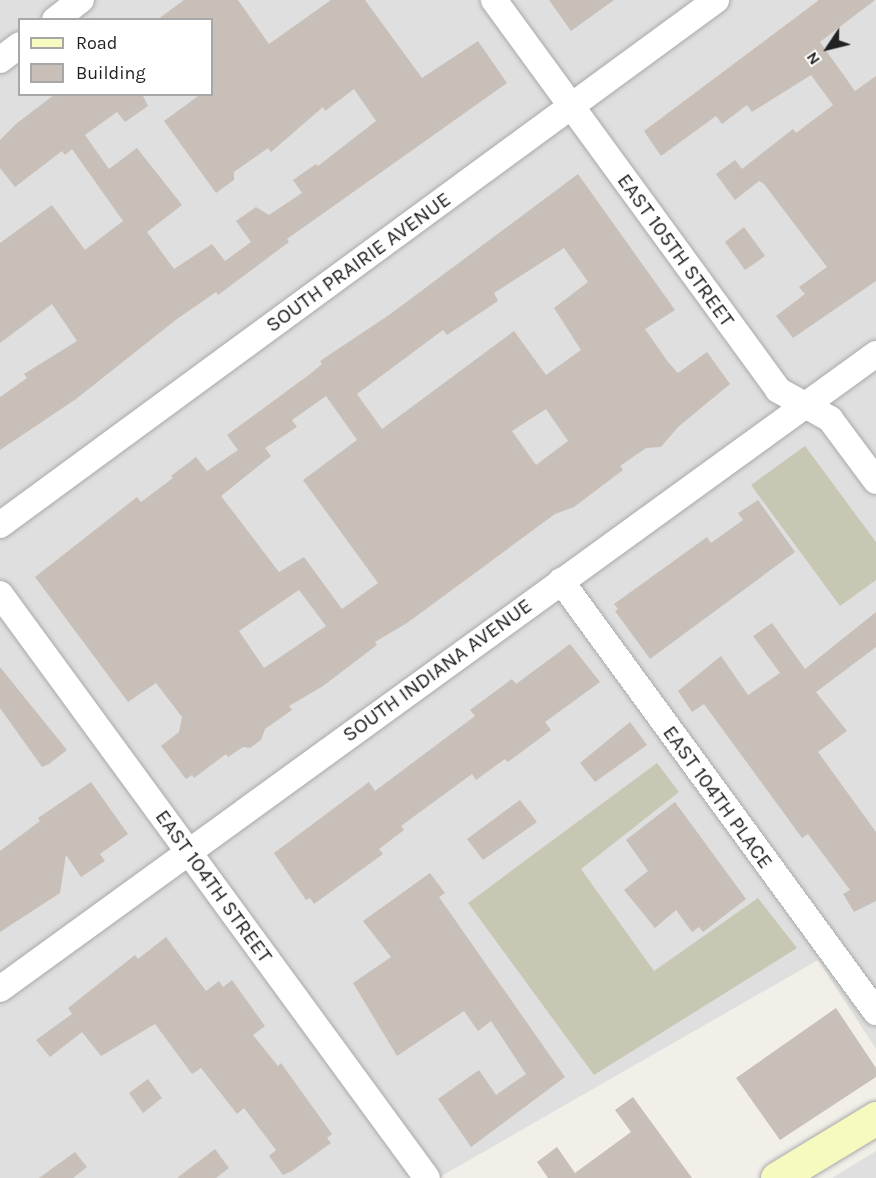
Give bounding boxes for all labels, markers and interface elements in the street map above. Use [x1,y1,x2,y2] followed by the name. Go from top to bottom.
[18,18,213,96] legend
[798,18,858,78] north arrow
[76,32,117,54] text: Road
[802,48,824,69] text: N
[76,62,146,84] text: Building
[612,169,740,331] street label: EAST 105TH STREET
[261,186,455,338] street label: SOUTH PRAIRIE AVENUE
[337,593,537,747] street label: SOUTH INDIANA AVENUE
[658,720,778,874] street label: EAST 104TH PLACE
[150,805,278,967] street label: EAST 104TH STREET

